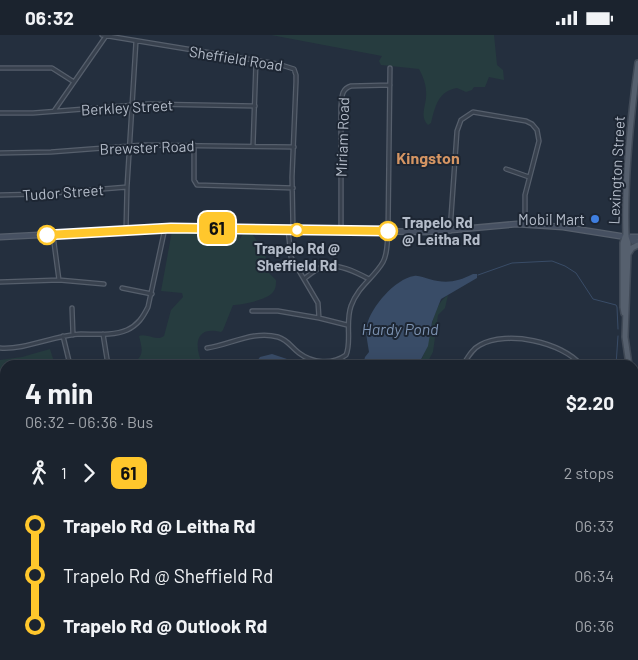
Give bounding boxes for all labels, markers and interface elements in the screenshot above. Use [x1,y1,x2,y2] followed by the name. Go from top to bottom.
[25,6,74,29] text: 06:32
[188,42,284,74] street label: Sheffield Road
[80,96,174,118] street label: Berkley Street
[332,97,352,177] street label: Miriam Road
[604,115,628,225] street label: Lexington Street
[99,136,195,158] street label: Brewster Road
[396,148,460,167] district label: Kingston
[22,180,104,204] street label: Tudor Street
[518,210,585,228] place label: Mobil Mart
[194,212,240,244] line badge: 61
[402,213,480,248] place label: Trapelo Rd @ Leitha Rd
[589,213,601,225] marker: Mobil Mart
[209,217,225,239] text: 61
[378,221,398,241] marker: Trapelo Rd @ Leitha Rd
[290,223,304,237] marker: Trapelo Rd @ Sheffield Rd
[37,225,57,245] unlabelled marker
[254,239,340,274] place label: Trapelo Rd @ Sheffield Rd
[362,319,439,338] water label: Hardy Pond
[25,376,93,410] text: 4 min
[566,391,614,414] text: $2.20
[25,412,153,431] text: 06:32 – 06:36 · Bus
[25,459,53,487] icon: walk
[75,459,103,487] icon: forward
[121,462,137,484] text: 61
[61,463,67,482] text: 1
[564,463,614,482] text: 2 stops
[63,514,256,537] text: Trapelo Rd @ Leitha Rd
[575,516,614,535] text: 06:33
[63,564,273,587] text: Trapelo Rd @ Sheffield Rd
[574,566,614,585] text: 06:34
[63,614,267,637] text: Trapelo Rd @ Outlook Rd
[575,616,614,635] text: 06:36

